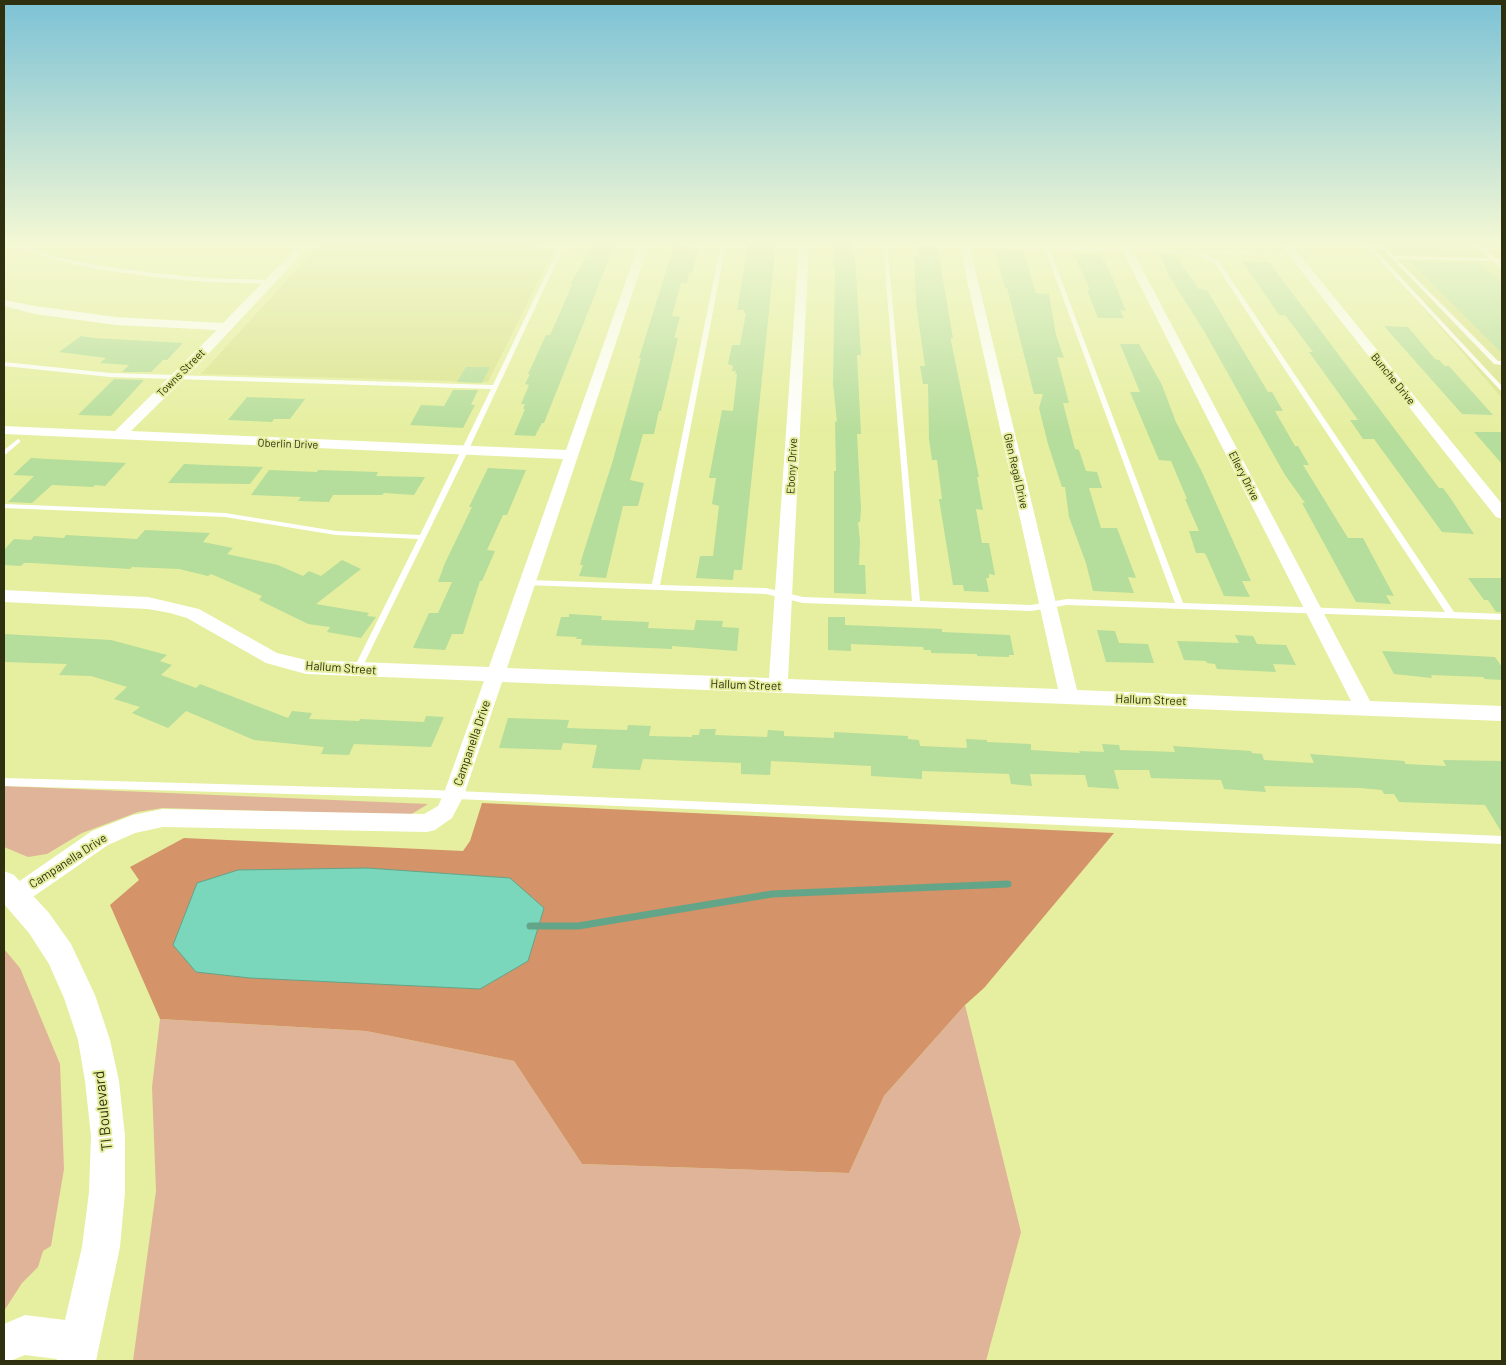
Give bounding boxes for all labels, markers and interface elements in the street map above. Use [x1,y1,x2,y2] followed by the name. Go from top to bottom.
[154,346,208,400] street label: Towns Street
[1368,351,1418,407] street label: Bunche Drive
[1001,432,1031,510] street label: Glen Regal Drive
[257,436,319,452] street label: Oberlin Drive
[784,438,800,494] street label: Ebony Drive
[1226,449,1262,503] street label: Ellery Drive
[305,658,377,678] street label: Hallum Street
[710,677,782,693] street label: Hallum Street
[1115,692,1187,708] street label: Hallum Street
[451,698,493,788] street label: Campanella Drive
[27,831,109,891] street label: Campanella Drive
[90,1070,116,1152] street label: TI Boulevard

